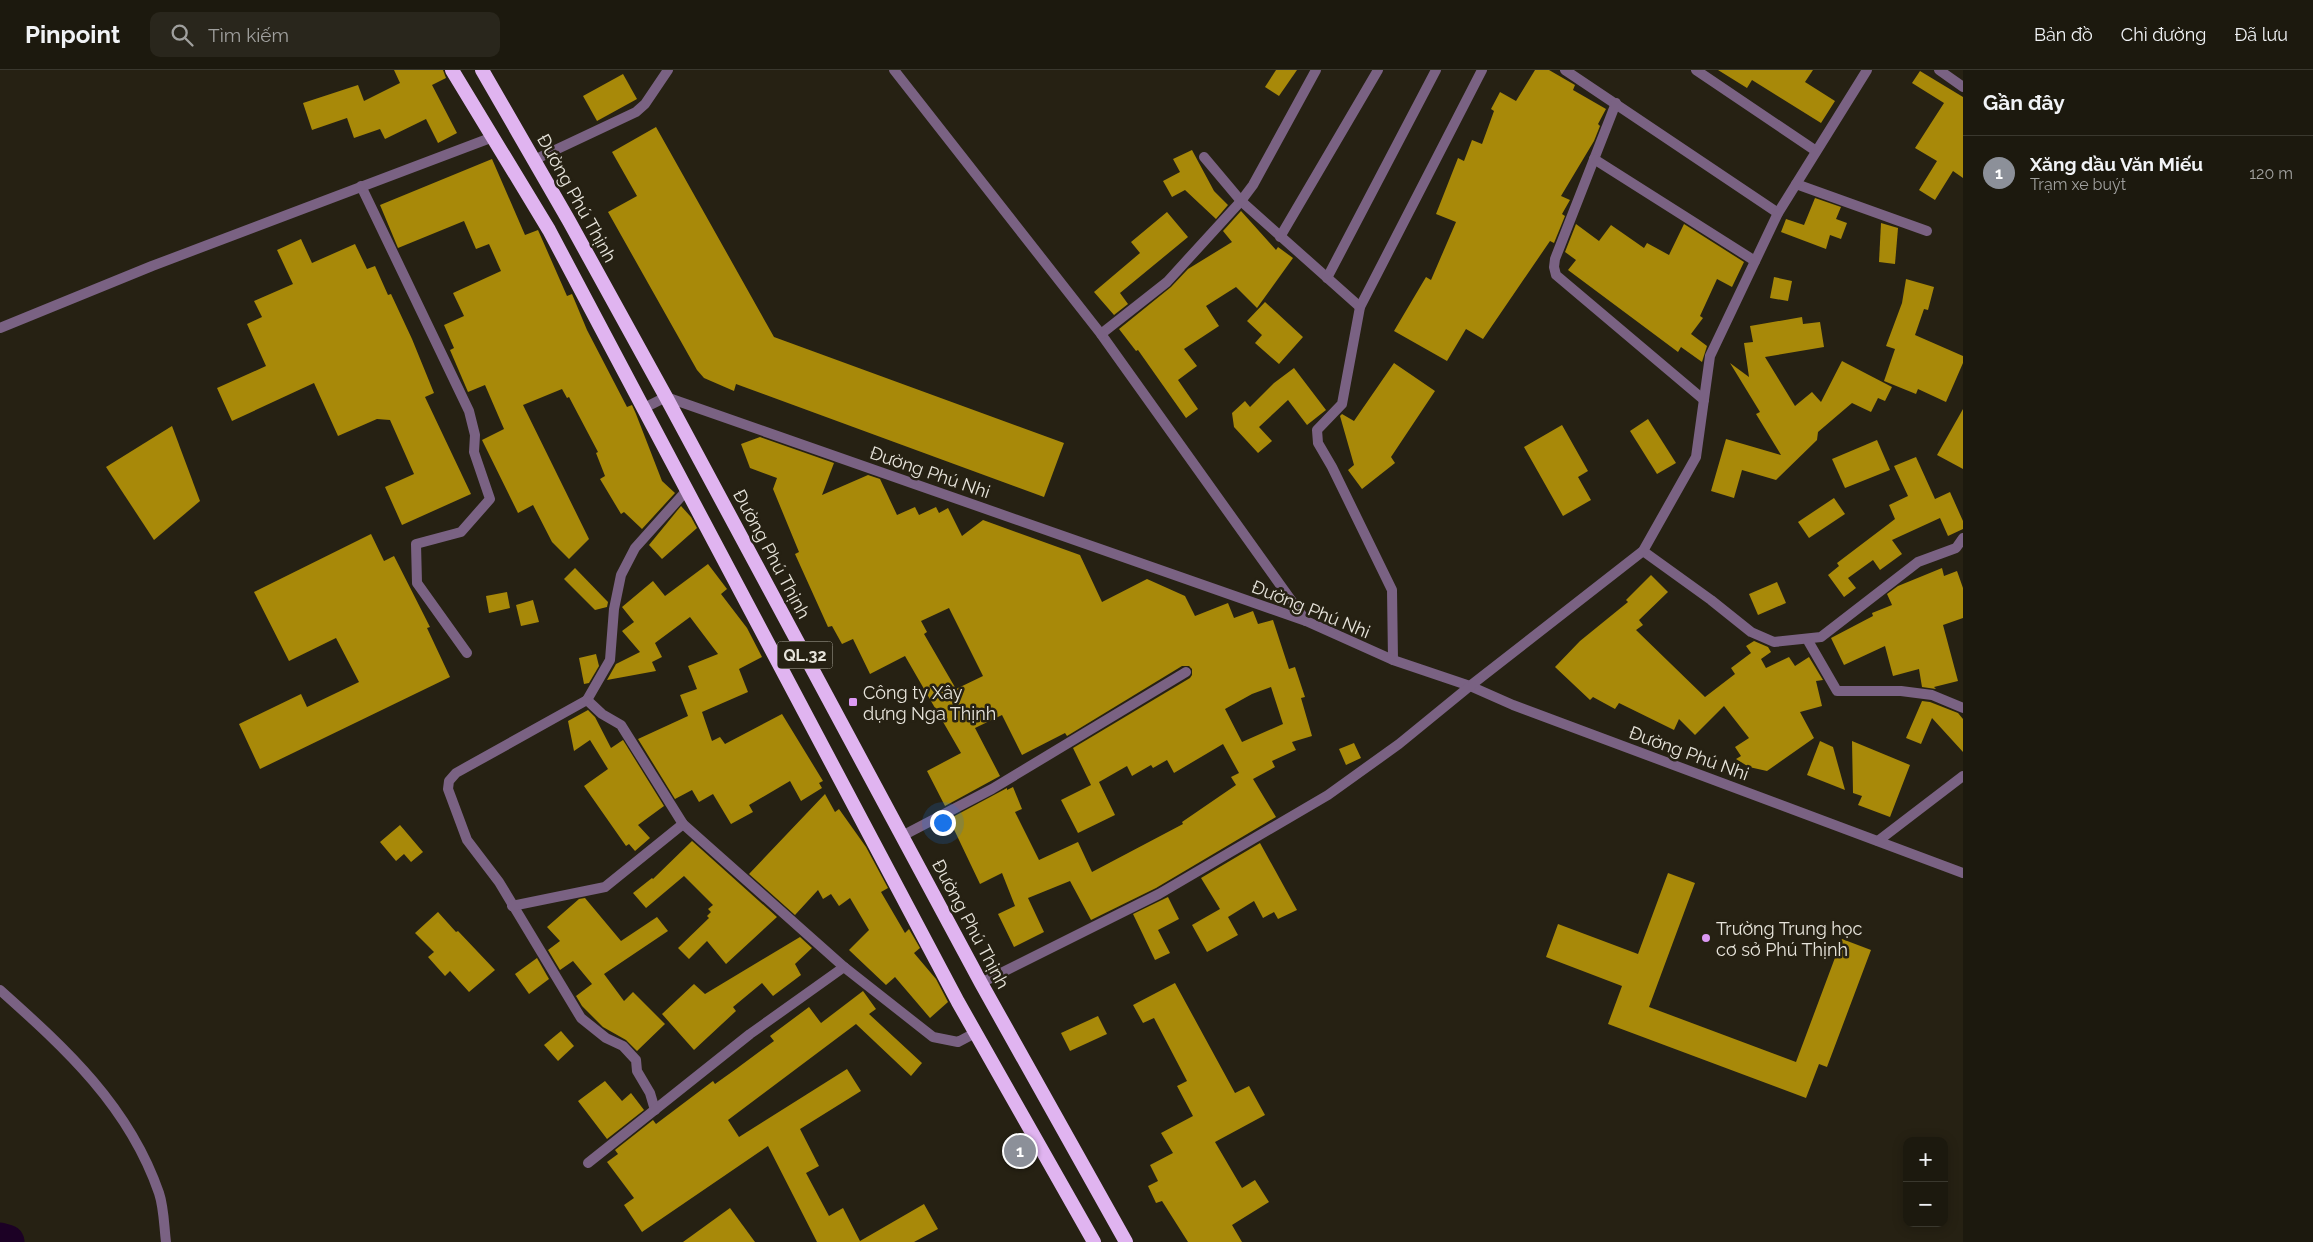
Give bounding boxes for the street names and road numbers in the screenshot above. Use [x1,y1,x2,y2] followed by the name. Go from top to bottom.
[533,130,621,266] street label: Đường Phú Thịnh
[867,442,993,502] street label: Đường Phú Nhi
[729,486,815,622] street label: Đường Phú Thịnh
[1249,576,1373,642] street label: Đường Phú Nhi
[778,642,832,668] road number: QL.32
[1626,722,1752,784] street label: Đường Phú Nhi
[928,856,1014,992] street label: Đường Phú Thịnh

